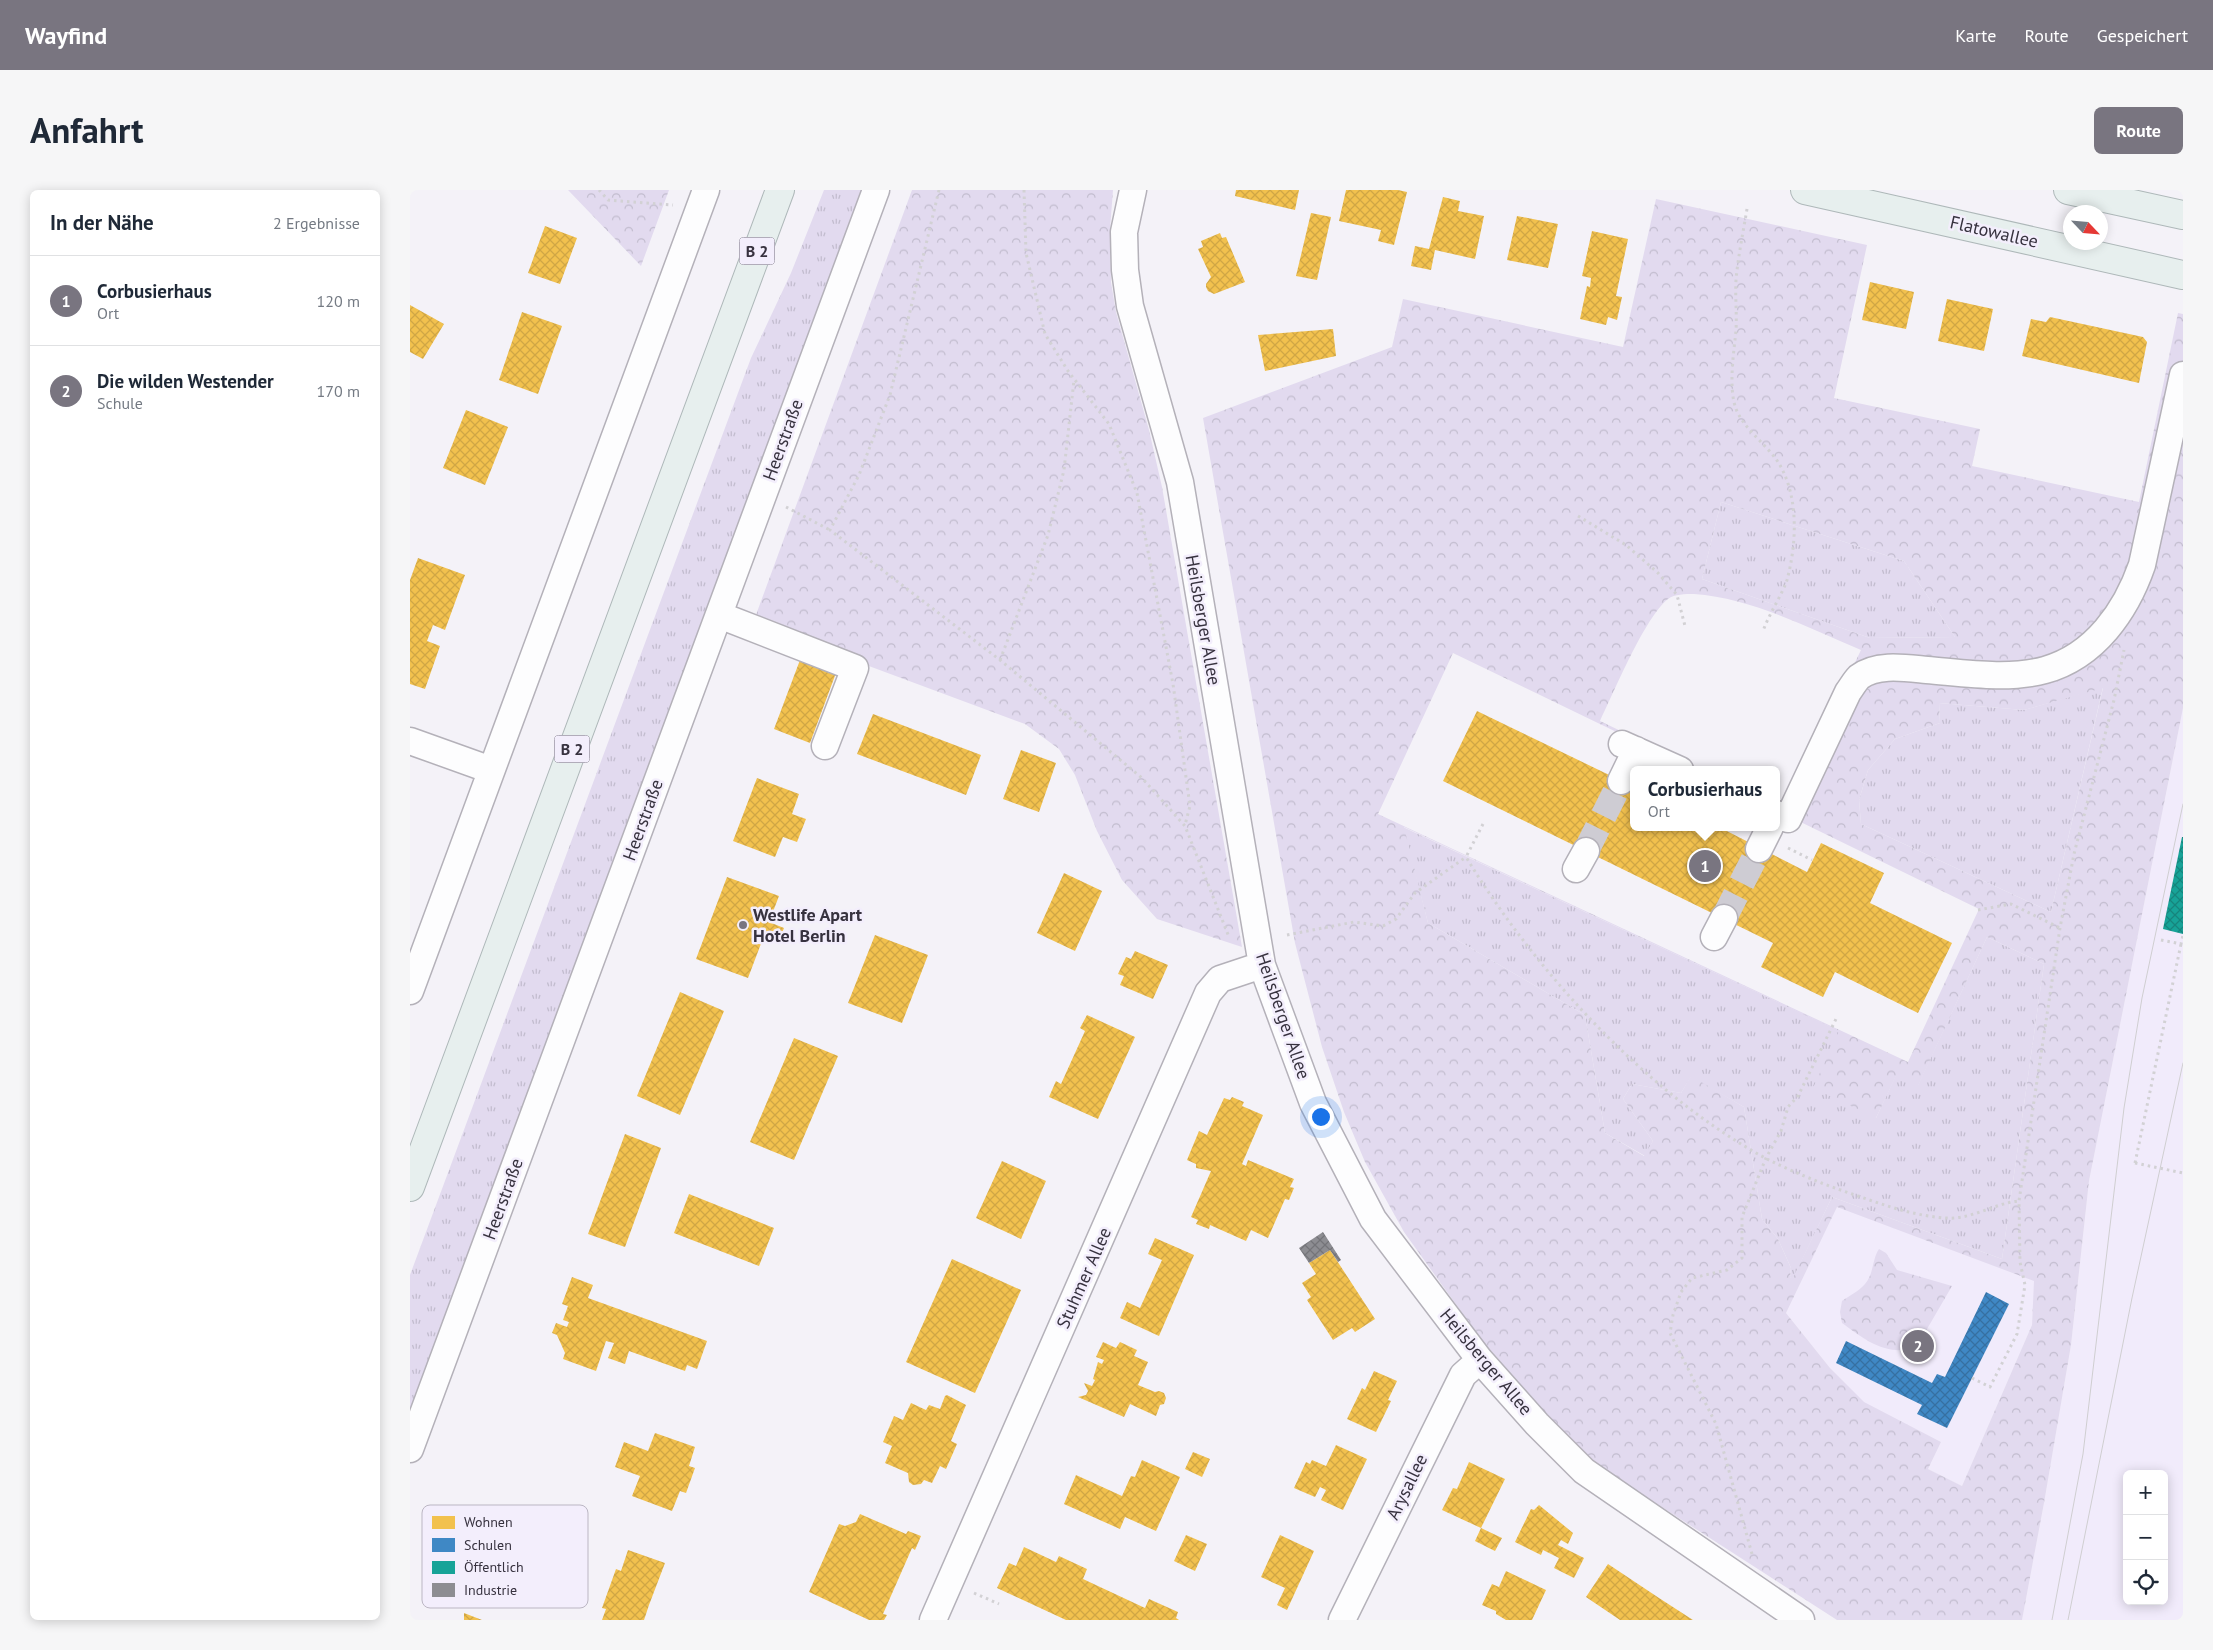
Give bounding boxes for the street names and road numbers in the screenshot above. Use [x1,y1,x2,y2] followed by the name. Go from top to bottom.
[1948,210,2040,253] street label: Flatowallee
[740,238,774,264] road number: B 2
[757,396,808,484] street label: Heerstraße
[1181,553,1226,687] street label: Heilsberger Allee
[554,736,590,762] road number: B 2
[617,776,668,864] street label: Heerstraße
[1251,950,1316,1082] street label: Heilsberger Allee
[477,1155,528,1243] street label: Heerstraße
[1051,1224,1116,1332] street label: Stuhmer Allee
[1435,1304,1538,1420] street label: Heilsberger Allee
[1381,1450,1432,1523] street label: Arysallee

